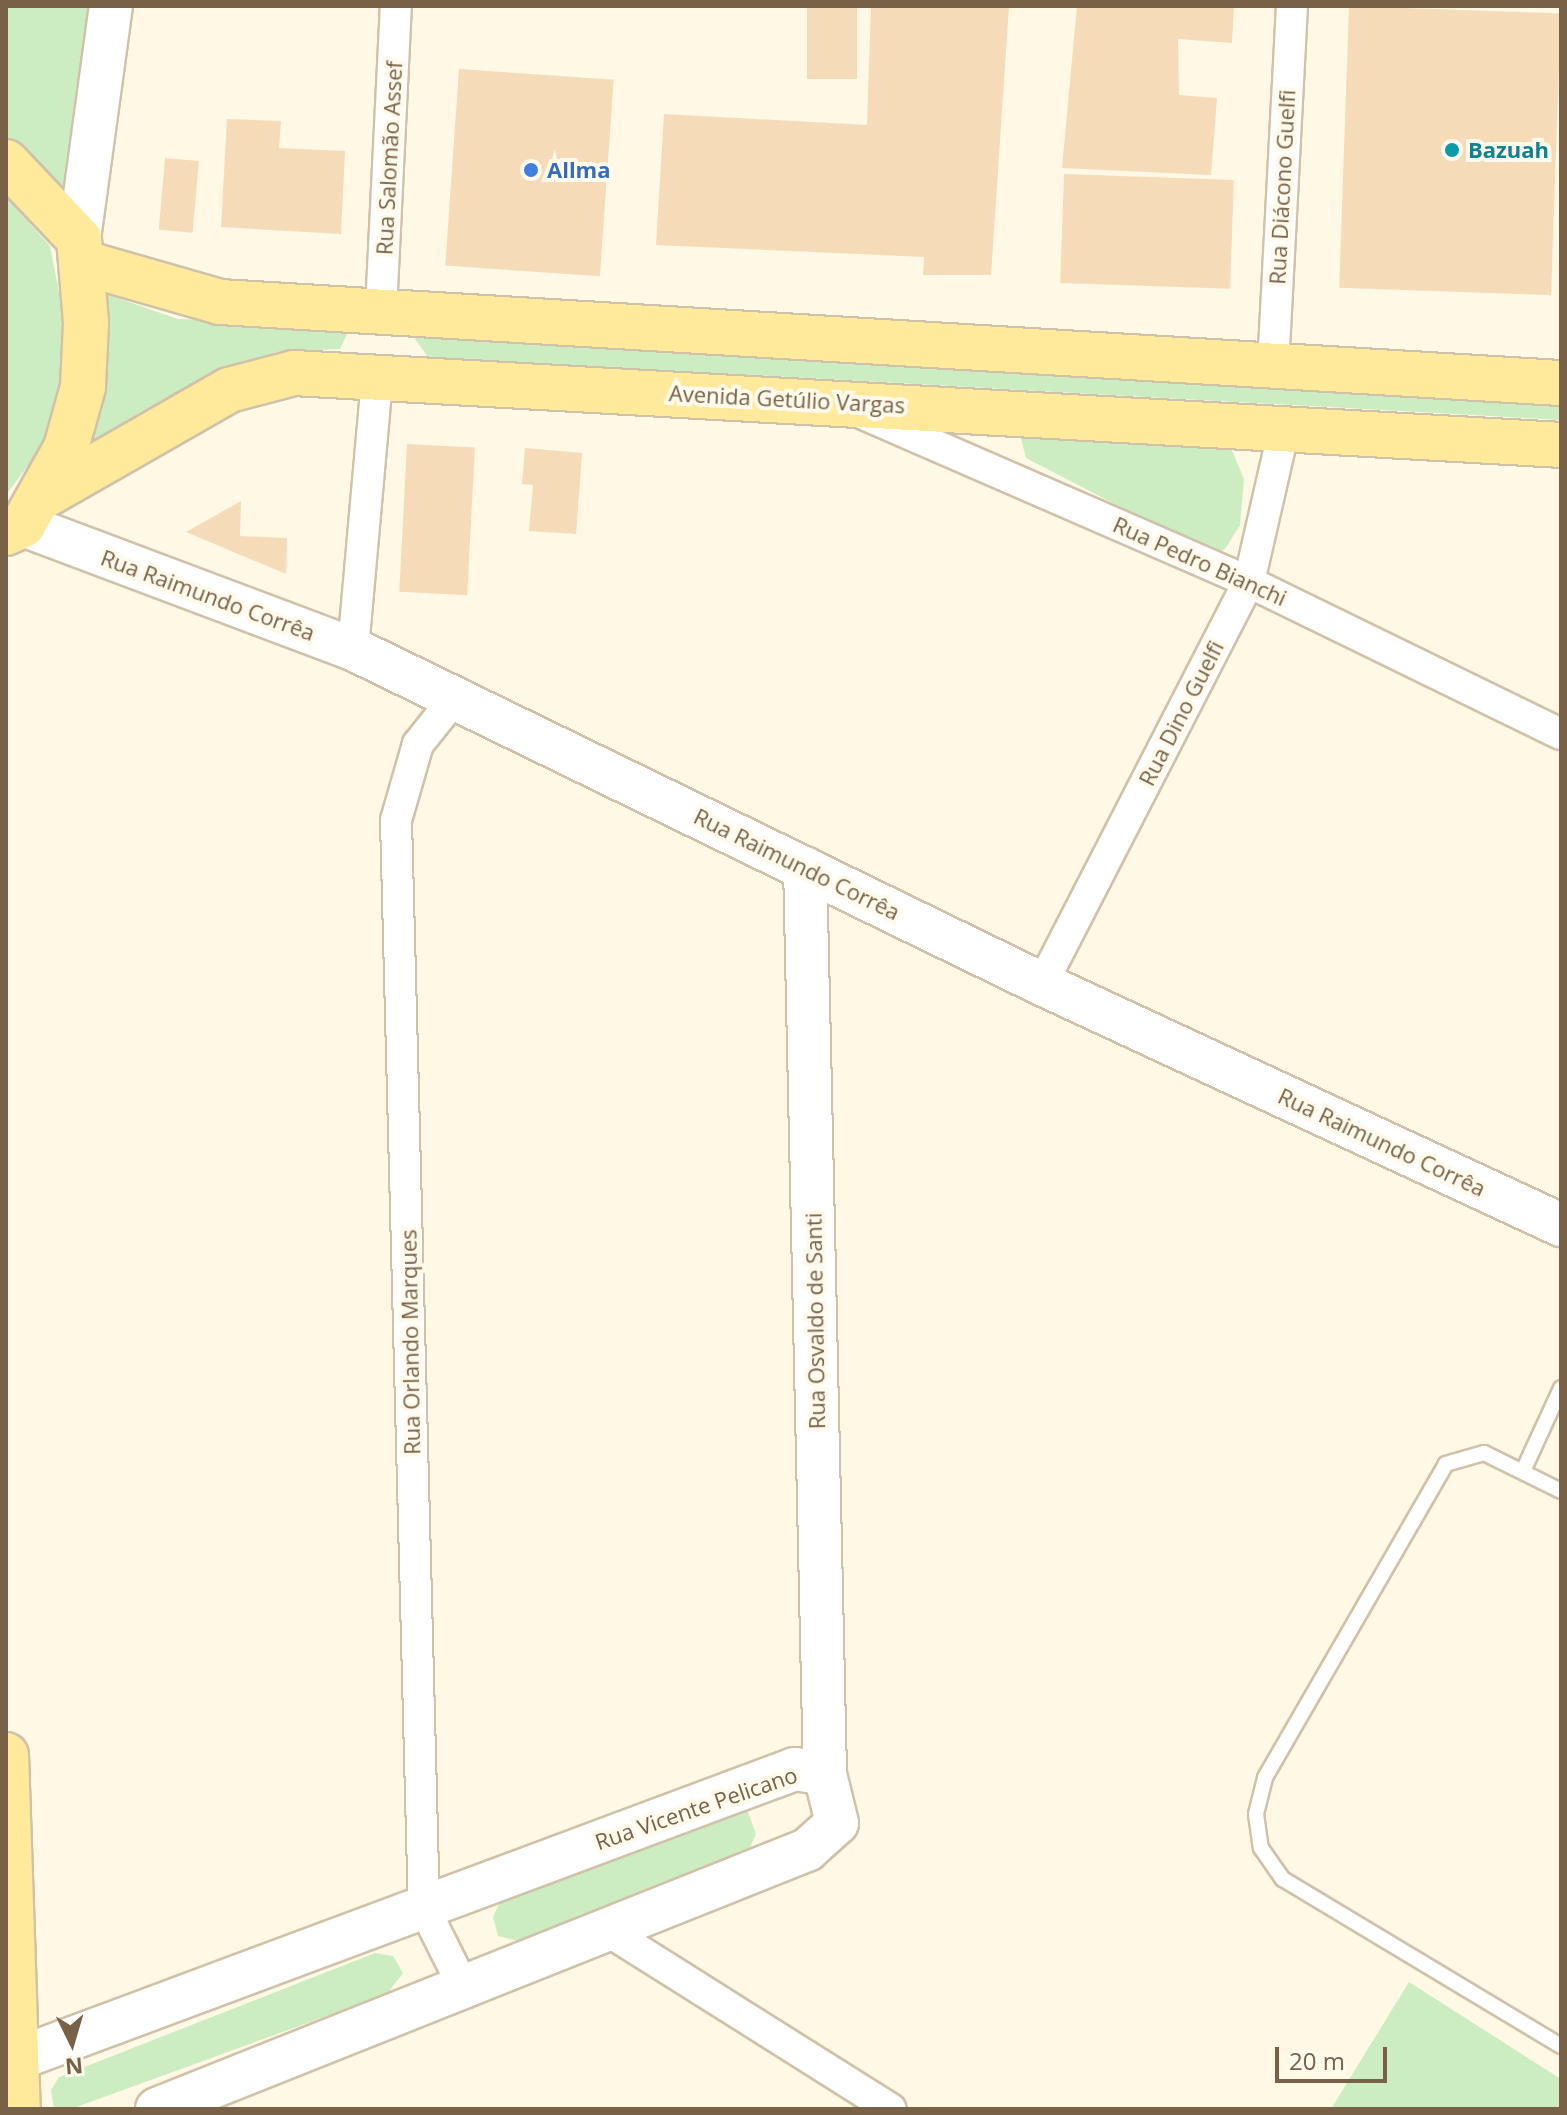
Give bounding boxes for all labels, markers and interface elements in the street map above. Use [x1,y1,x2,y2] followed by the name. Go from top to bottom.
[371,60,407,256] street label: Rua Salomão Assef
[1264,89,1300,285] street label: Rua Diácono Guelfi
[1468,137,1549,163] place label: Bazuah
[1443,141,1461,159] marker: Bazuah
[547,157,610,183] place label: Allma
[522,161,540,179] marker: Allma
[668,380,906,418] street label: Avenida Getúlio Vargas
[1109,511,1291,611] street label: Rua Pedro Bianchi
[97,544,319,646] street label: Rua Raimundo Corrêa
[1133,636,1229,790] street label: Rua Dino Guelfi
[690,803,904,925] street label: Rua Raimundo Corrêa
[1274,1082,1490,1202] street label: Rua Raimundo Corrêa
[800,1213,830,1429] street label: Rua Osvaldo de Santi
[395,1229,425,1455] street label: Rua Orlando Marques
[591,1761,801,1855] street label: Rua Vicente Pelicano
[32,2003,112,2083] north arrow
[1279,2031,1391,2081] scale bar
[1289,2044,1345,2077] text: 20 m
[64,2051,84,2083] text: N

